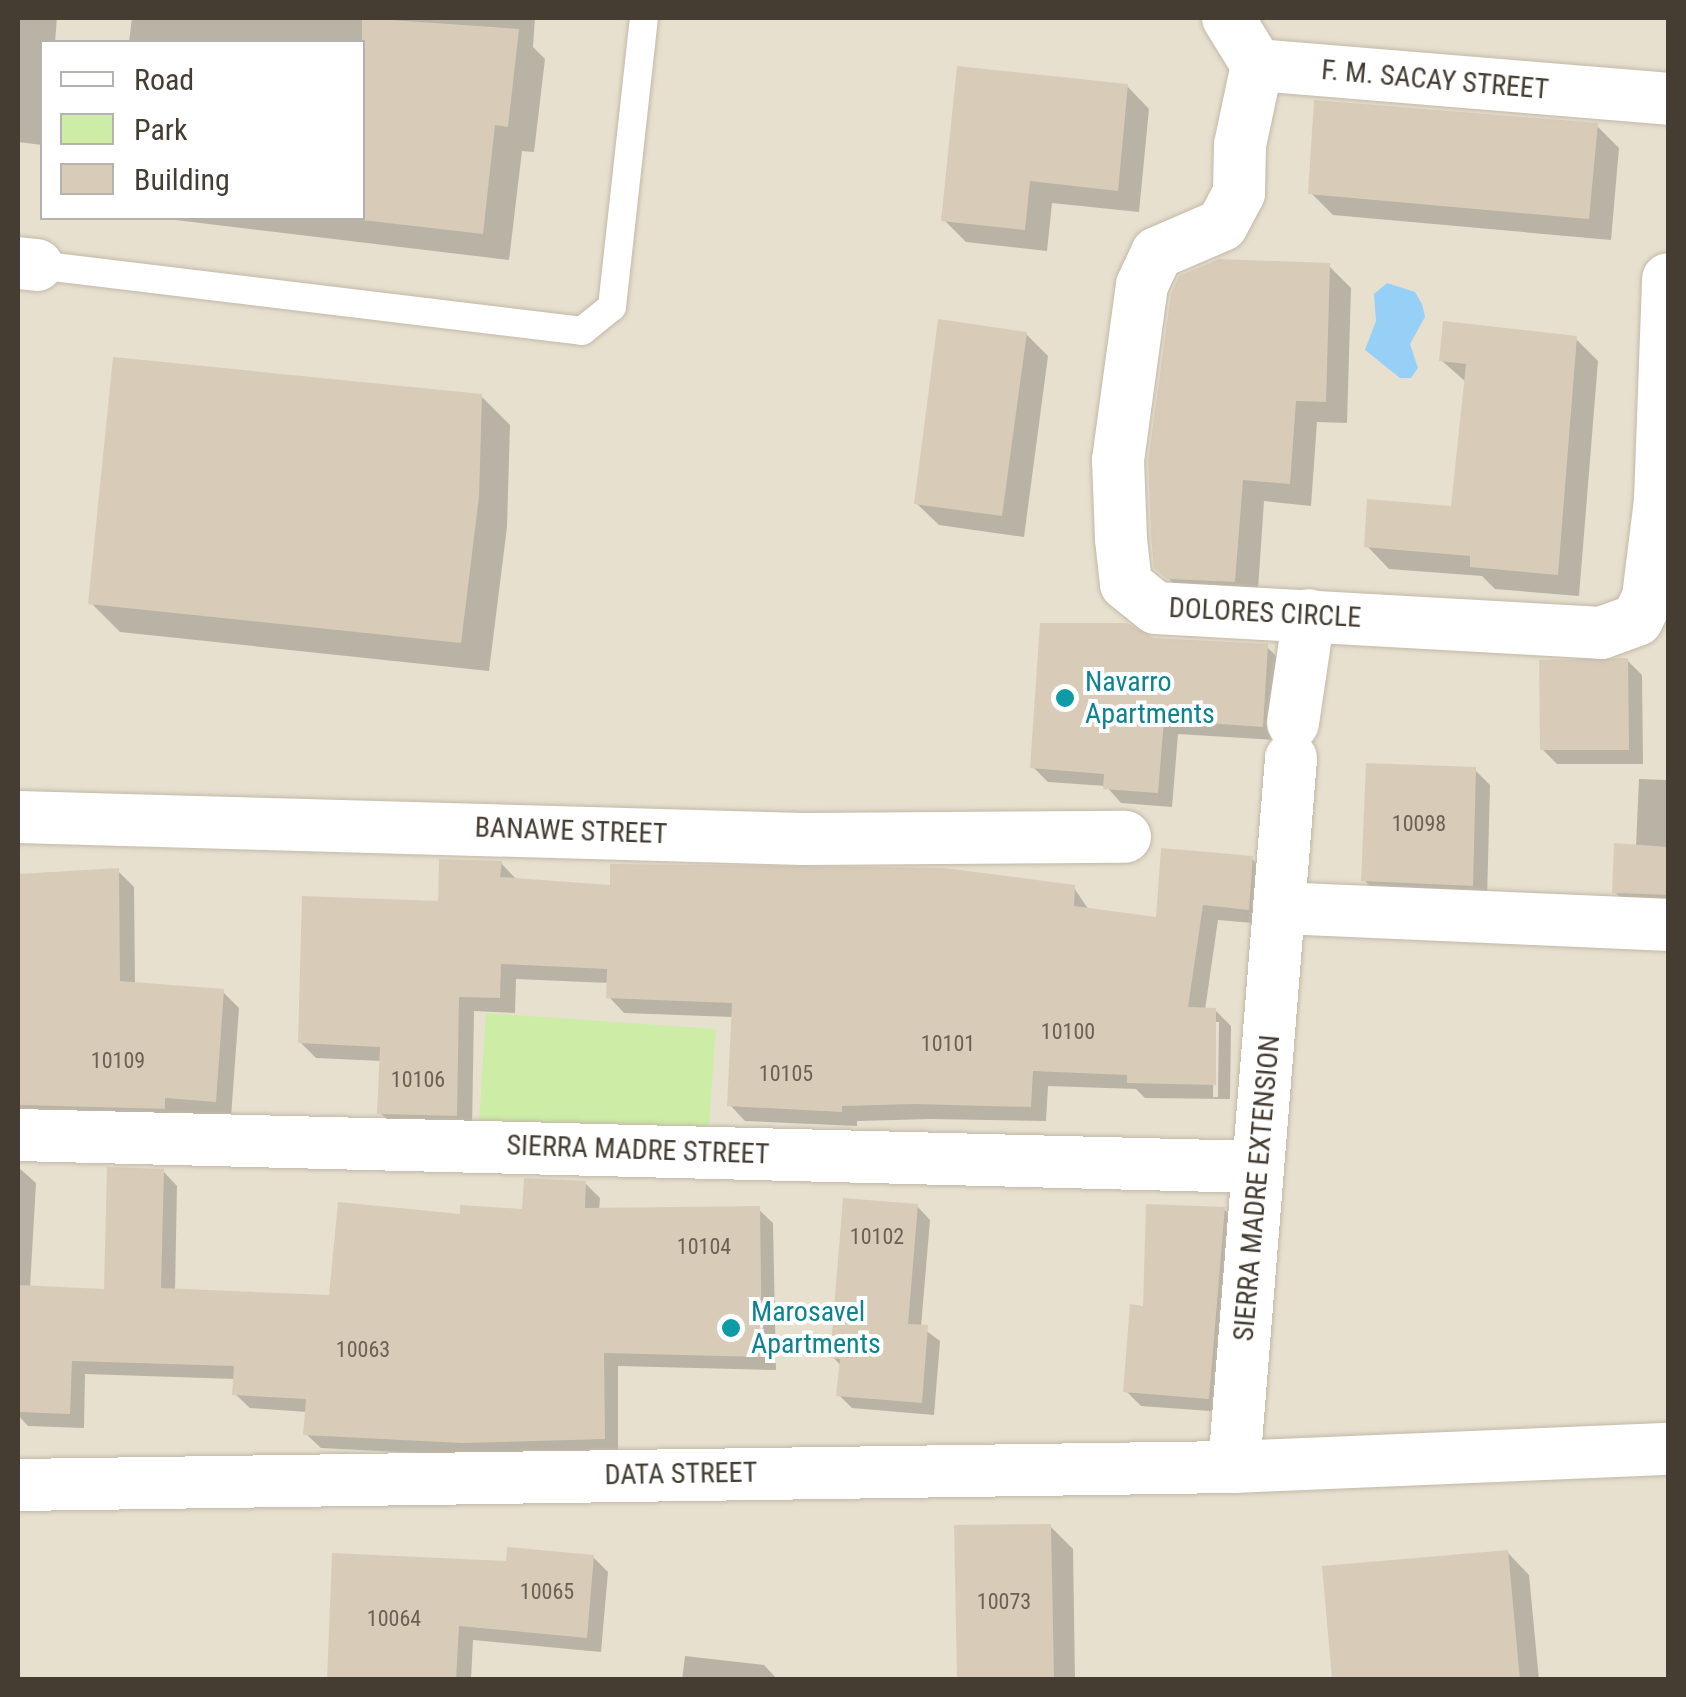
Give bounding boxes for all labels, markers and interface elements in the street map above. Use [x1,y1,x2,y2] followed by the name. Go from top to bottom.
[40,40,365,220] legend
[1320,53,1550,107] street label: F. M. SACAY STREET
[134,62,194,97] text: Road
[134,112,188,147] text: Park
[134,162,230,197] text: Building
[1168,591,1362,635] street label: DOLORES CIRCLE
[1085,665,1215,731] place label: Navarro Apartments
[1054,687,1076,709] marker: Navarro Apartments
[474,811,668,851] street label: BANAWE STREET
[1392,811,1446,837] house number: 10098
[1041,1019,1095,1045] house number: 10100
[921,1031,975,1057] house number: 10101
[1227,1033,1287,1343] street label: SIERRA MADRE EXTENSION
[91,1048,145,1074] house number: 10109
[759,1061,813,1087] house number: 10105
[391,1067,445,1093] house number: 10106
[506,1129,770,1171] street label: SIERRA MADRE STREET
[850,1224,904,1250] house number: 10102
[677,1234,731,1260] house number: 10104
[751,1295,881,1361] place label: Marosavel Apartments
[720,1317,742,1339] marker: Marosavel Apartments
[336,1337,390,1363] house number: 10063
[604,1456,758,1492] street label: DATA STREET
[520,1579,574,1605] house number: 10065
[977,1589,1031,1615] house number: 10073
[367,1606,421,1632] house number: 10064

